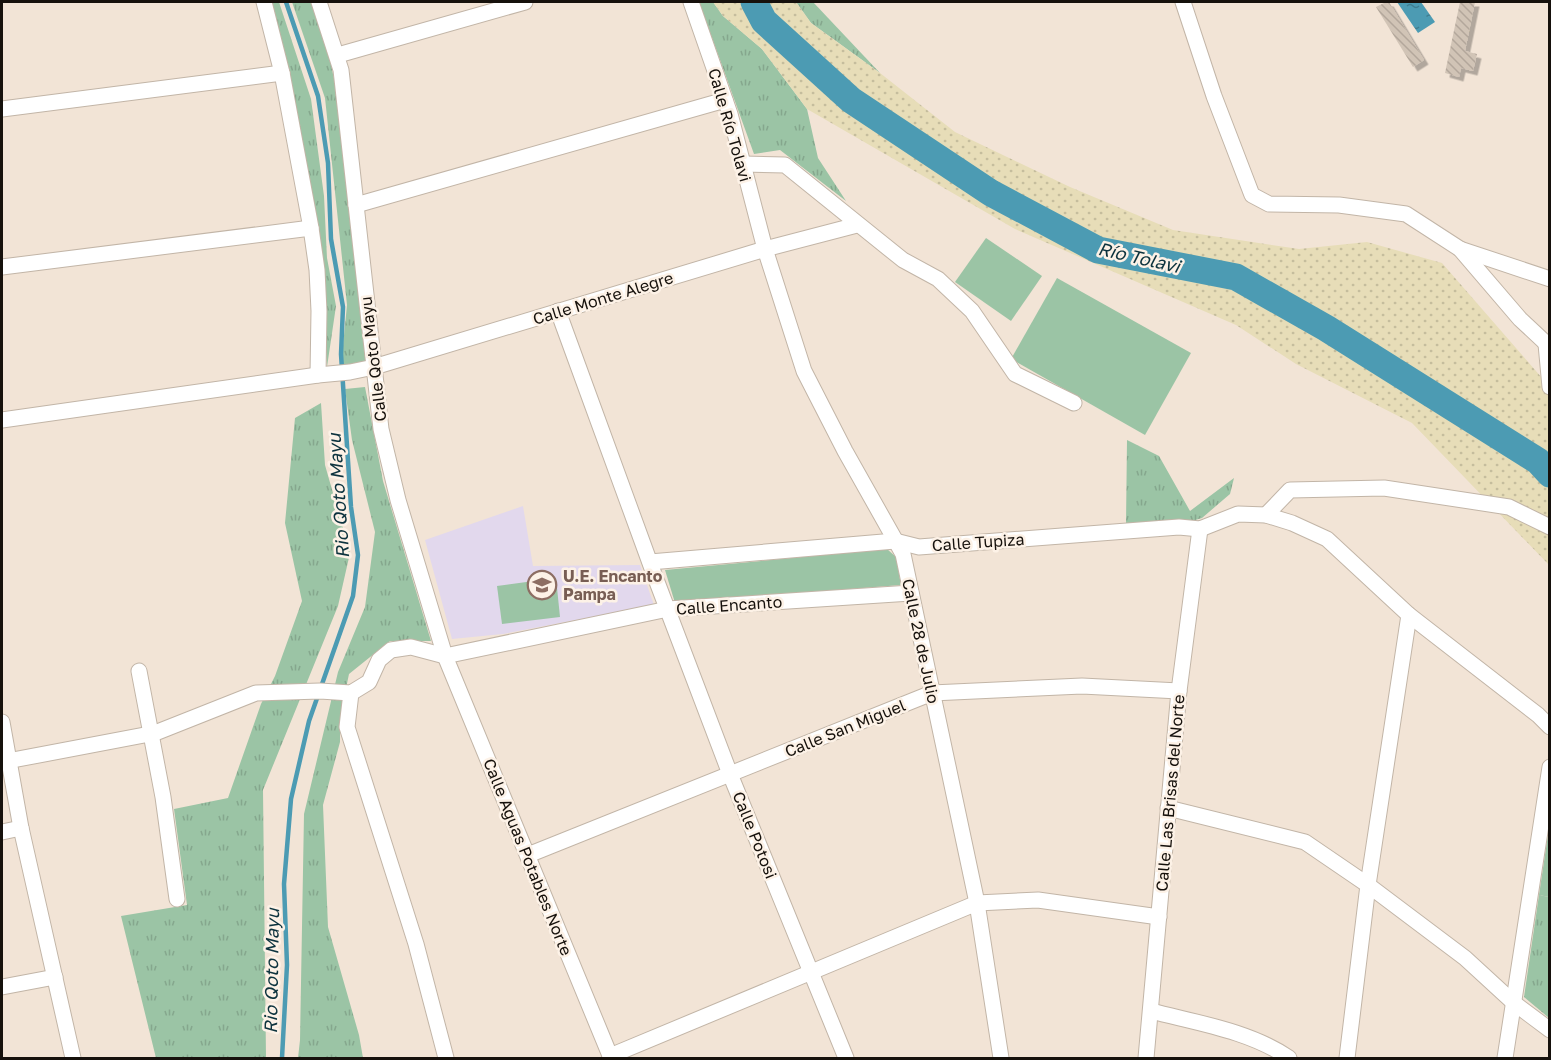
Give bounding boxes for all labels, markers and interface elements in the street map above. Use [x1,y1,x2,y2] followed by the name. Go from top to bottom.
[704,66,756,184] street label: Calle Río Tolavi
[1096,237,1184,278] water label: Río Tolavi
[530,267,676,329] street label: Calle Monte Alegre
[355,295,391,423] street label: Calle Qoto Mayu
[323,432,353,559] water label: Rio Qoto Mayu
[931,529,1025,555] street label: Calle Tupiza
[563,566,663,604] place label: U.E. Encanto Pampa
[526,569,558,601] school or university icon: U.E. Encanto Pampa
[898,577,944,705] street label: Calle 28 de Julio
[675,591,783,619] street label: Calle Encanto
[1151,694,1189,892] street label: Calle Las Brisas del Norte
[782,695,908,761] street label: Calle San Miguel
[479,756,577,958] street label: Calle Aguas Potables Norte
[729,789,781,881] street label: Calle Potosi
[259,907,283,1034] water label: Rio Qoto Mayu

